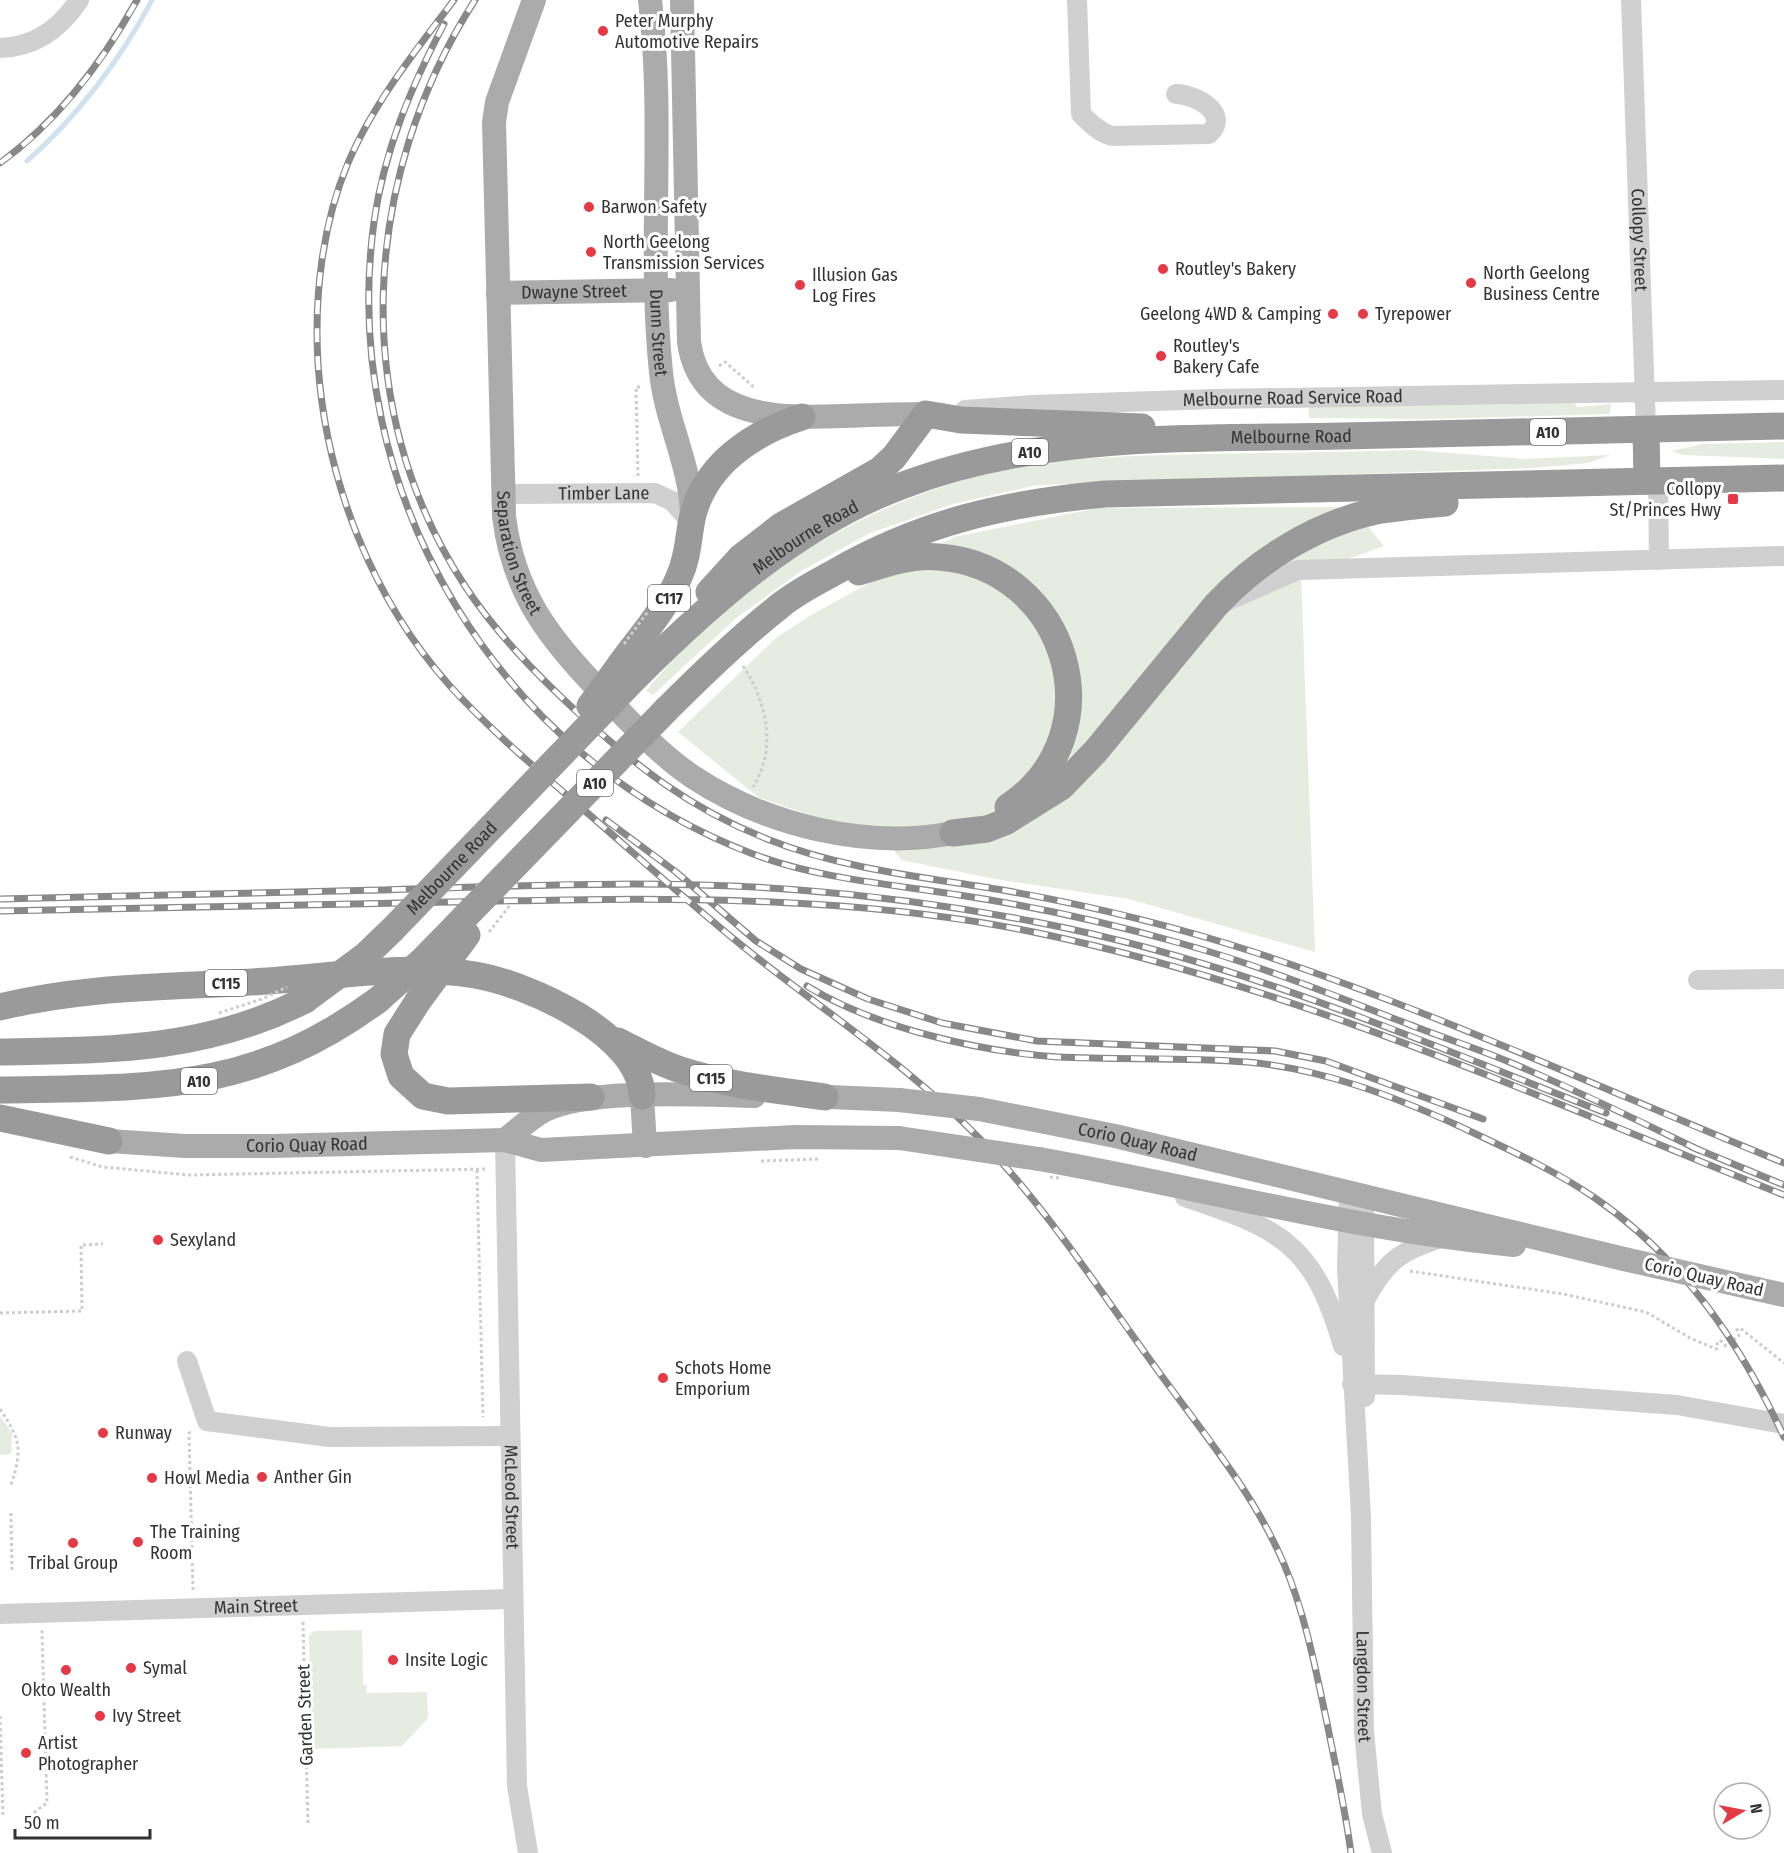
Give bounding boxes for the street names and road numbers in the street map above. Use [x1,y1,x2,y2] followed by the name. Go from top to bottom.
[1627,188,1652,292] street label: Collopy Street
[521,280,627,304] street label: Dwayne Street
[645,289,672,378] street label: Dunn Street
[1182,385,1403,411] street label: Melbourne Road Service Road
[1530,419,1566,445] road number: A10
[1230,425,1352,448] street label: Melbourne Road
[1012,439,1048,465] road number: A10
[559,482,650,505] street label: Timber Lane
[492,491,546,619] street label: Separation Street
[748,495,862,579] street label: Melbourne Road
[648,585,690,611] road number: C117
[577,770,613,796] road number: A10
[402,817,502,919] street label: Melbourne Road
[205,970,247,996] road number: C115
[690,1065,732,1091] road number: C115
[181,1068,217,1094] road number: A10
[1076,1118,1199,1166] street label: Corio Quay Road
[246,1133,368,1157] street label: Corio Quay Road
[1642,1253,1766,1301] street label: Corio Quay Road
[500,1444,524,1550] street label: McLeod Street
[213,1594,298,1619] street label: Main Street
[1352,1631,1376,1743] street label: Langdon Street
[292,1664,318,1766] street label: Garden Street

